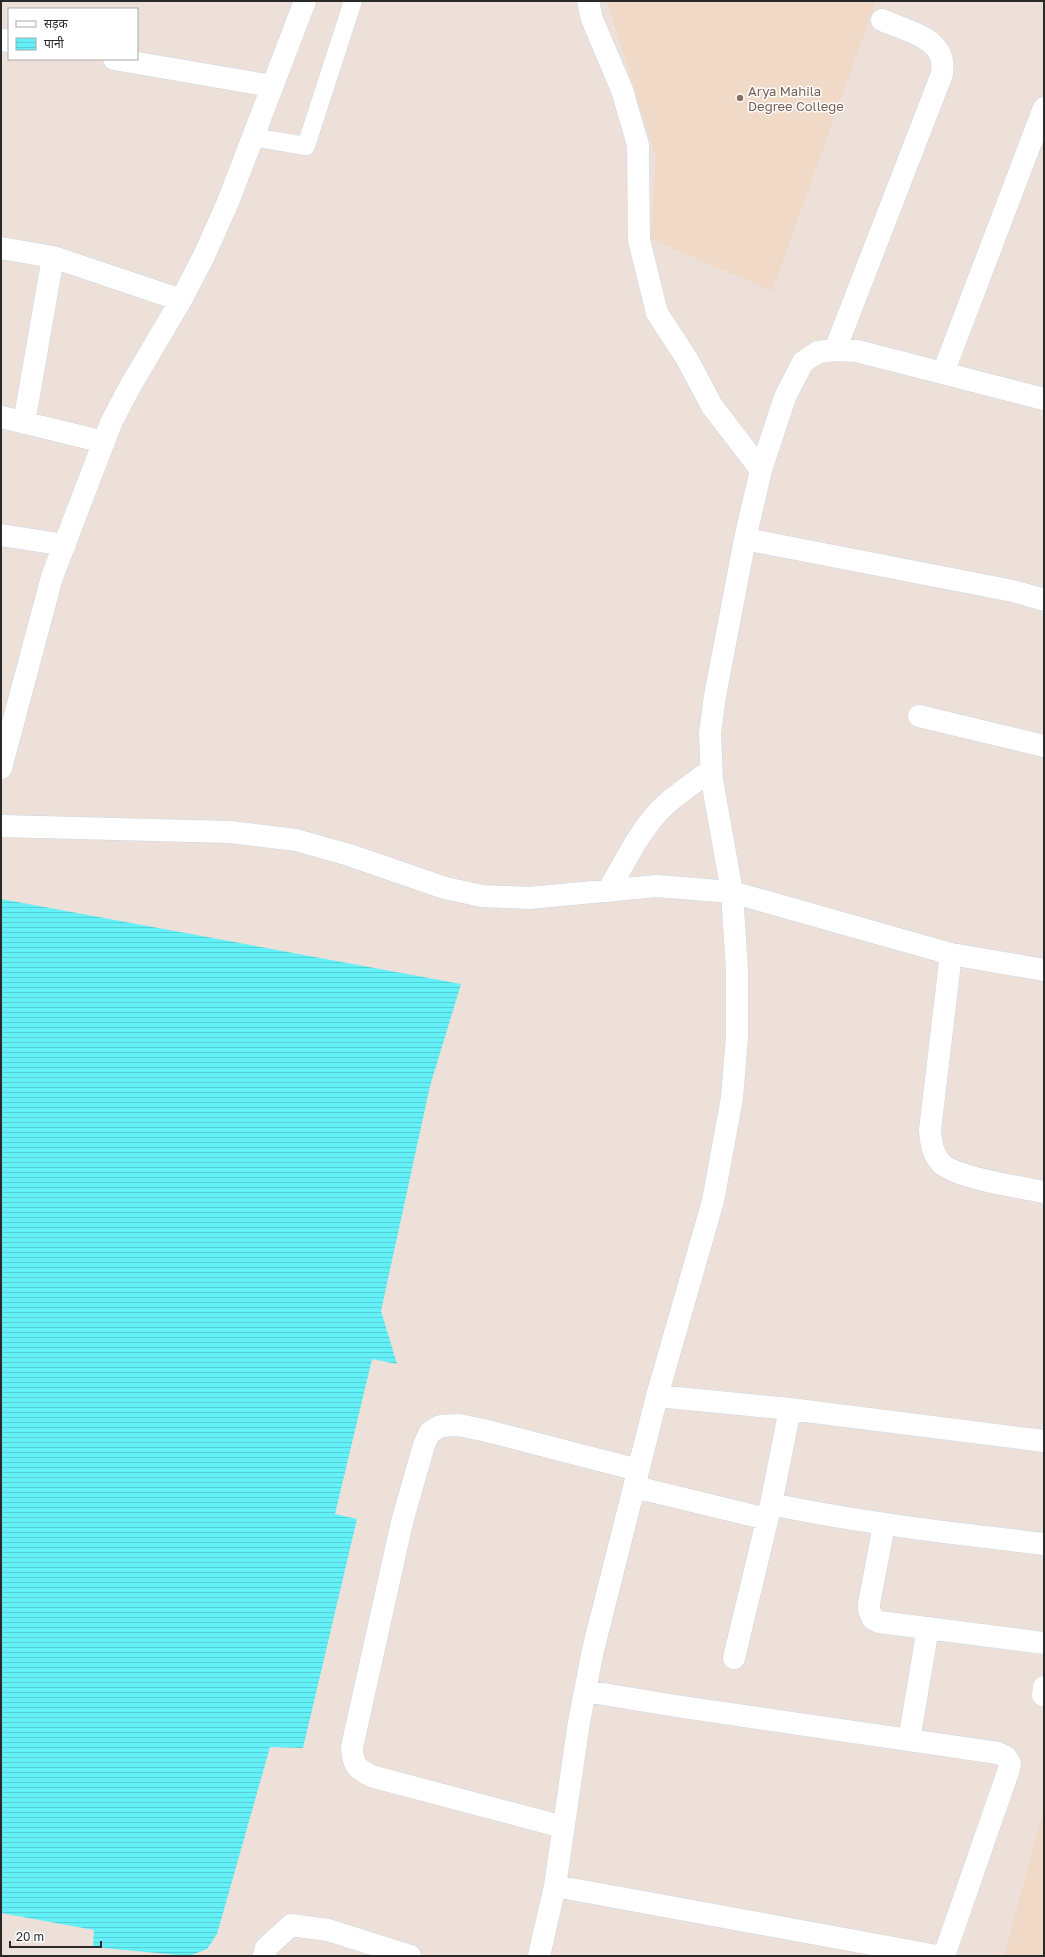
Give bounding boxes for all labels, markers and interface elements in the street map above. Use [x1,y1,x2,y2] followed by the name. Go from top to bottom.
[8,8,138,60] legend
[44,16,69,31] text: सड़क
[44,36,65,51] text: पानी
[748,83,844,114] place label: Arya Mahila Degree College
[735,93,745,103] marker: Arya Mahila Degree College
[10,1923,101,1949] scale bar
[16,1929,44,1944] text: 20 m

